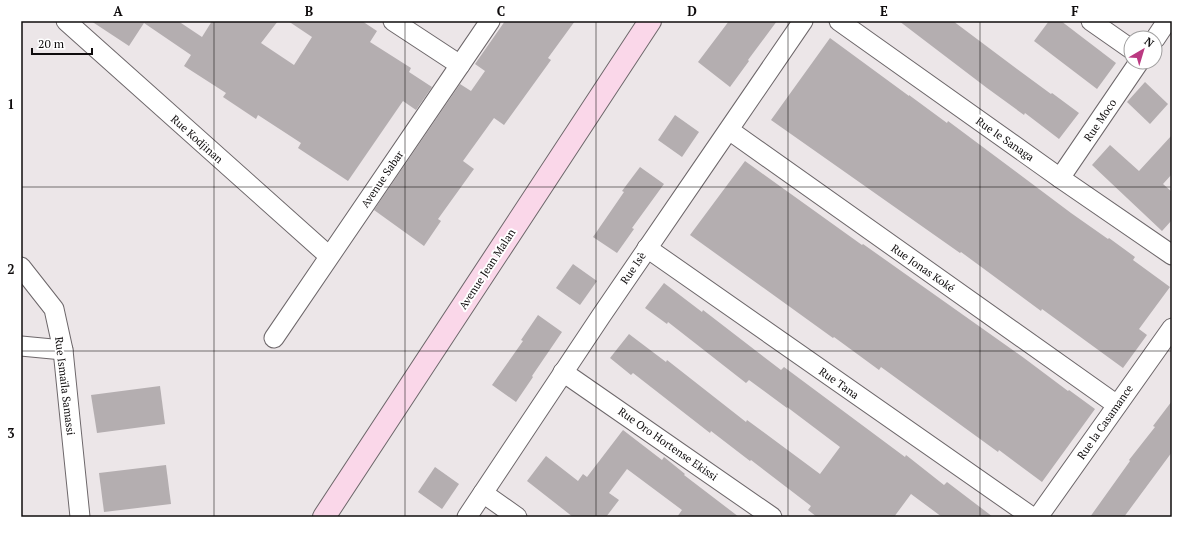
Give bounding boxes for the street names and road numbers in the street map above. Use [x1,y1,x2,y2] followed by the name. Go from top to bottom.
[1081,96,1119,144] street label: Rue Moco
[168,112,226,166] street label: Rue Kodjinan
[973,114,1037,164] street label: Rue le Sanaga
[358,147,407,210] street label: Avenue Sabar
[456,226,519,312] street label: Avenue Jean Malan
[888,241,958,295] street label: Rue Jonas Koké
[617,249,649,287] street label: Rue Isè
[52,336,78,436] street label: Rue Ismaïla Samassi
[816,364,862,402] street label: Rue Tana
[1074,382,1136,462] street label: Rue la Casamance
[616,404,720,484] street label: Rue Oro Hortense Ekissi

